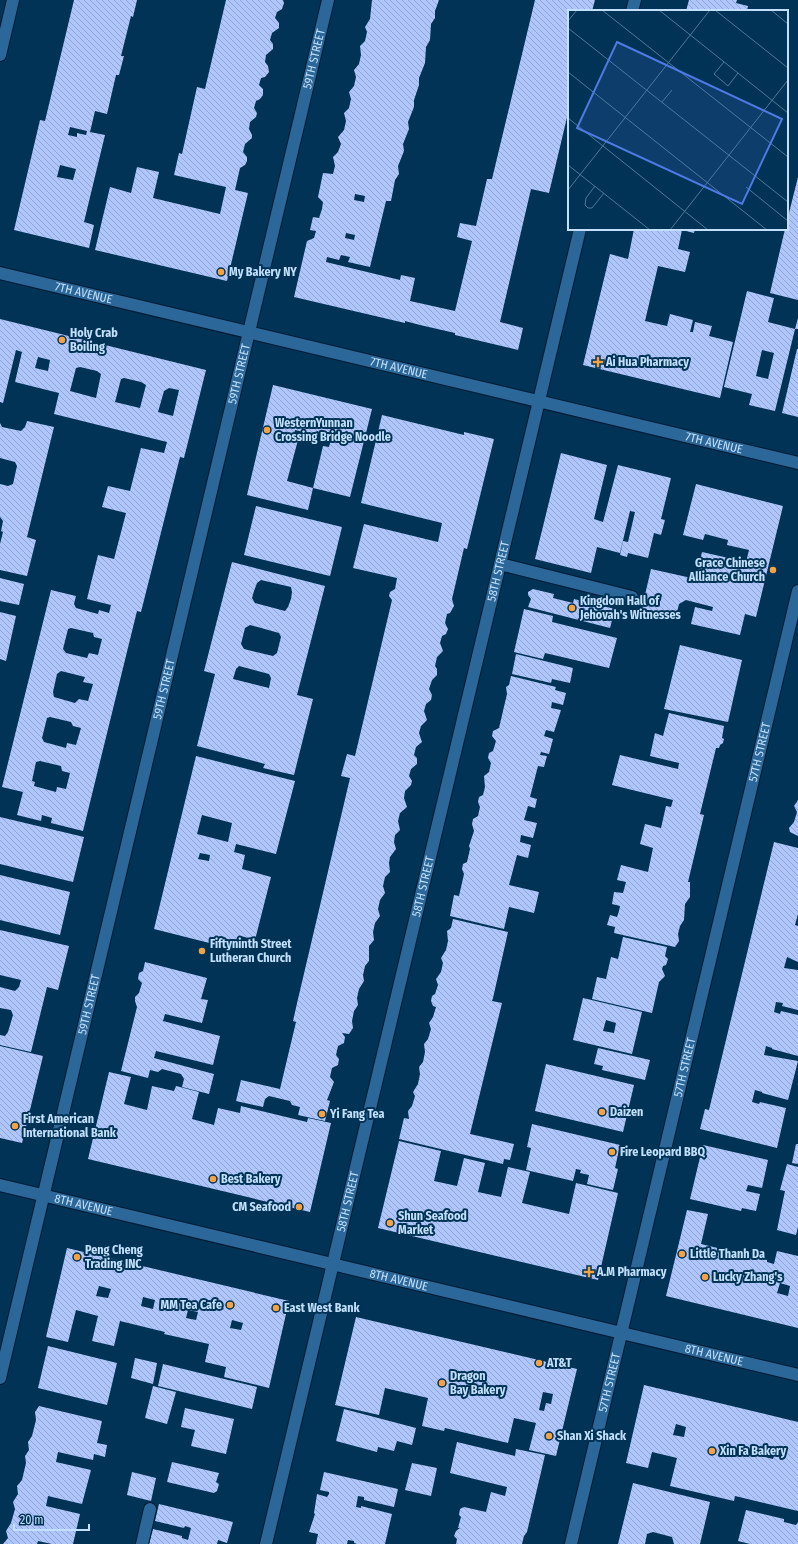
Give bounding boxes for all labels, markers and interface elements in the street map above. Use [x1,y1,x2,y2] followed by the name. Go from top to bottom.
[568,10,788,230] inset map
[300,27,328,90] street label: 59TH STREET
[229,265,297,279] place label: My Bakery NY
[216,267,226,277] marker: My Bakery NY
[54,279,114,307] street label: 7TH AVENUE
[70,326,118,354] place label: Holy Crab Boiling
[57,335,67,345] marker: Holy Crab Boiling
[225,342,253,405] street label: 59TH STREET
[369,354,429,382] street label: 7TH AVENUE
[605,355,689,369] place label: Ai Hua Pharmacy
[593,357,603,367] marker: Ai Hua Pharmacy
[275,416,391,444] place label: WesternYunnan Crossing Bridge Noodle
[262,425,272,435] marker: WesternYunnan Crossing Bridge Noodle
[684,429,744,457] street label: 7TH AVENUE
[484,539,512,603] street label: 58TH STREET
[688,556,765,584] place label: Grace Chinese Alliance Church
[768,565,778,575] marker: Grace Chinese Alliance Church
[579,594,682,622] place label: Kingdom Hall of Jehovah's Witnesses
[567,603,577,613] marker: Kingdom Hall of Jehovah's Witnesses
[150,657,178,721] street label: 59TH STREET
[746,721,774,783] street label: 57TH STREET
[409,854,437,918] street label: 58TH STREET
[210,937,292,965] place label: Fiftyninth Street Lutheran Church
[197,946,207,956] marker: Fiftyninth Street Lutheran Church
[75,973,103,1036] street label: 59TH STREET
[671,1036,698,1098] street label: 57TH STREET
[610,1105,643,1119] place label: Daizen
[329,1107,385,1121] place label: Yi Fang Tea
[597,1107,607,1117] marker: Daizen
[317,1109,327,1119] marker: Yi Fang Tea
[23,1112,117,1140] place label: First American International Bank
[10,1121,20,1131] marker: First American International Bank
[620,1145,705,1159] place label: Fire Leopard BBQ
[607,1147,617,1157] marker: Fire Leopard BBQ
[334,1170,362,1233] street label: 58TH STREET
[221,1172,281,1186] place label: Best Bakery
[208,1174,218,1184] marker: Best Bakery
[53,1191,114,1219] street label: 8TH AVENUE
[232,1200,291,1214] place label: CM Seafood
[294,1202,304,1212] marker: CM Seafood
[398,1209,467,1237] place label: Shun Seafood Market
[385,1218,395,1228] marker: Shun Seafood Market
[85,1243,143,1271] place label: Peng Cheng Trading INC
[690,1247,765,1261] place label: Little Thanh Da
[677,1249,687,1259] marker: Little Thanh Da
[72,1252,82,1262] marker: Peng Cheng Trading INC
[596,1265,667,1279] place label: A.M Pharmacy
[368,1266,430,1294] street label: 8TH AVENUE
[584,1267,594,1277] marker: A.M Pharmacy
[713,1270,783,1284] place label: Lucky Zhang's
[700,1272,710,1282] marker: Lucky Zhang's
[161,1298,222,1312] place label: MM Tea Cafe
[225,1300,235,1310] marker: MM Tea Cafe
[284,1301,361,1315] place label: East West Bank
[271,1303,281,1313] marker: East West Bank
[684,1341,745,1369] street label: 8TH AVENUE
[596,1351,623,1414] street label: 57TH STREET
[546,1356,572,1370] place label: AT&T
[534,1358,544,1368] marker: AT&T
[450,1369,506,1397] place label: Dragon Bay Bakery
[437,1378,447,1388] marker: Dragon Bay Bakery
[557,1429,627,1443] place label: Shan Xi Shack
[544,1431,554,1441] marker: Shan Xi Shack
[719,1444,786,1458] place label: Xin Fa Bakery
[707,1446,717,1456] marker: Xin Fa Bakery
[14,1506,89,1532] scale bar
[20,1513,44,1527] text: 20 m

